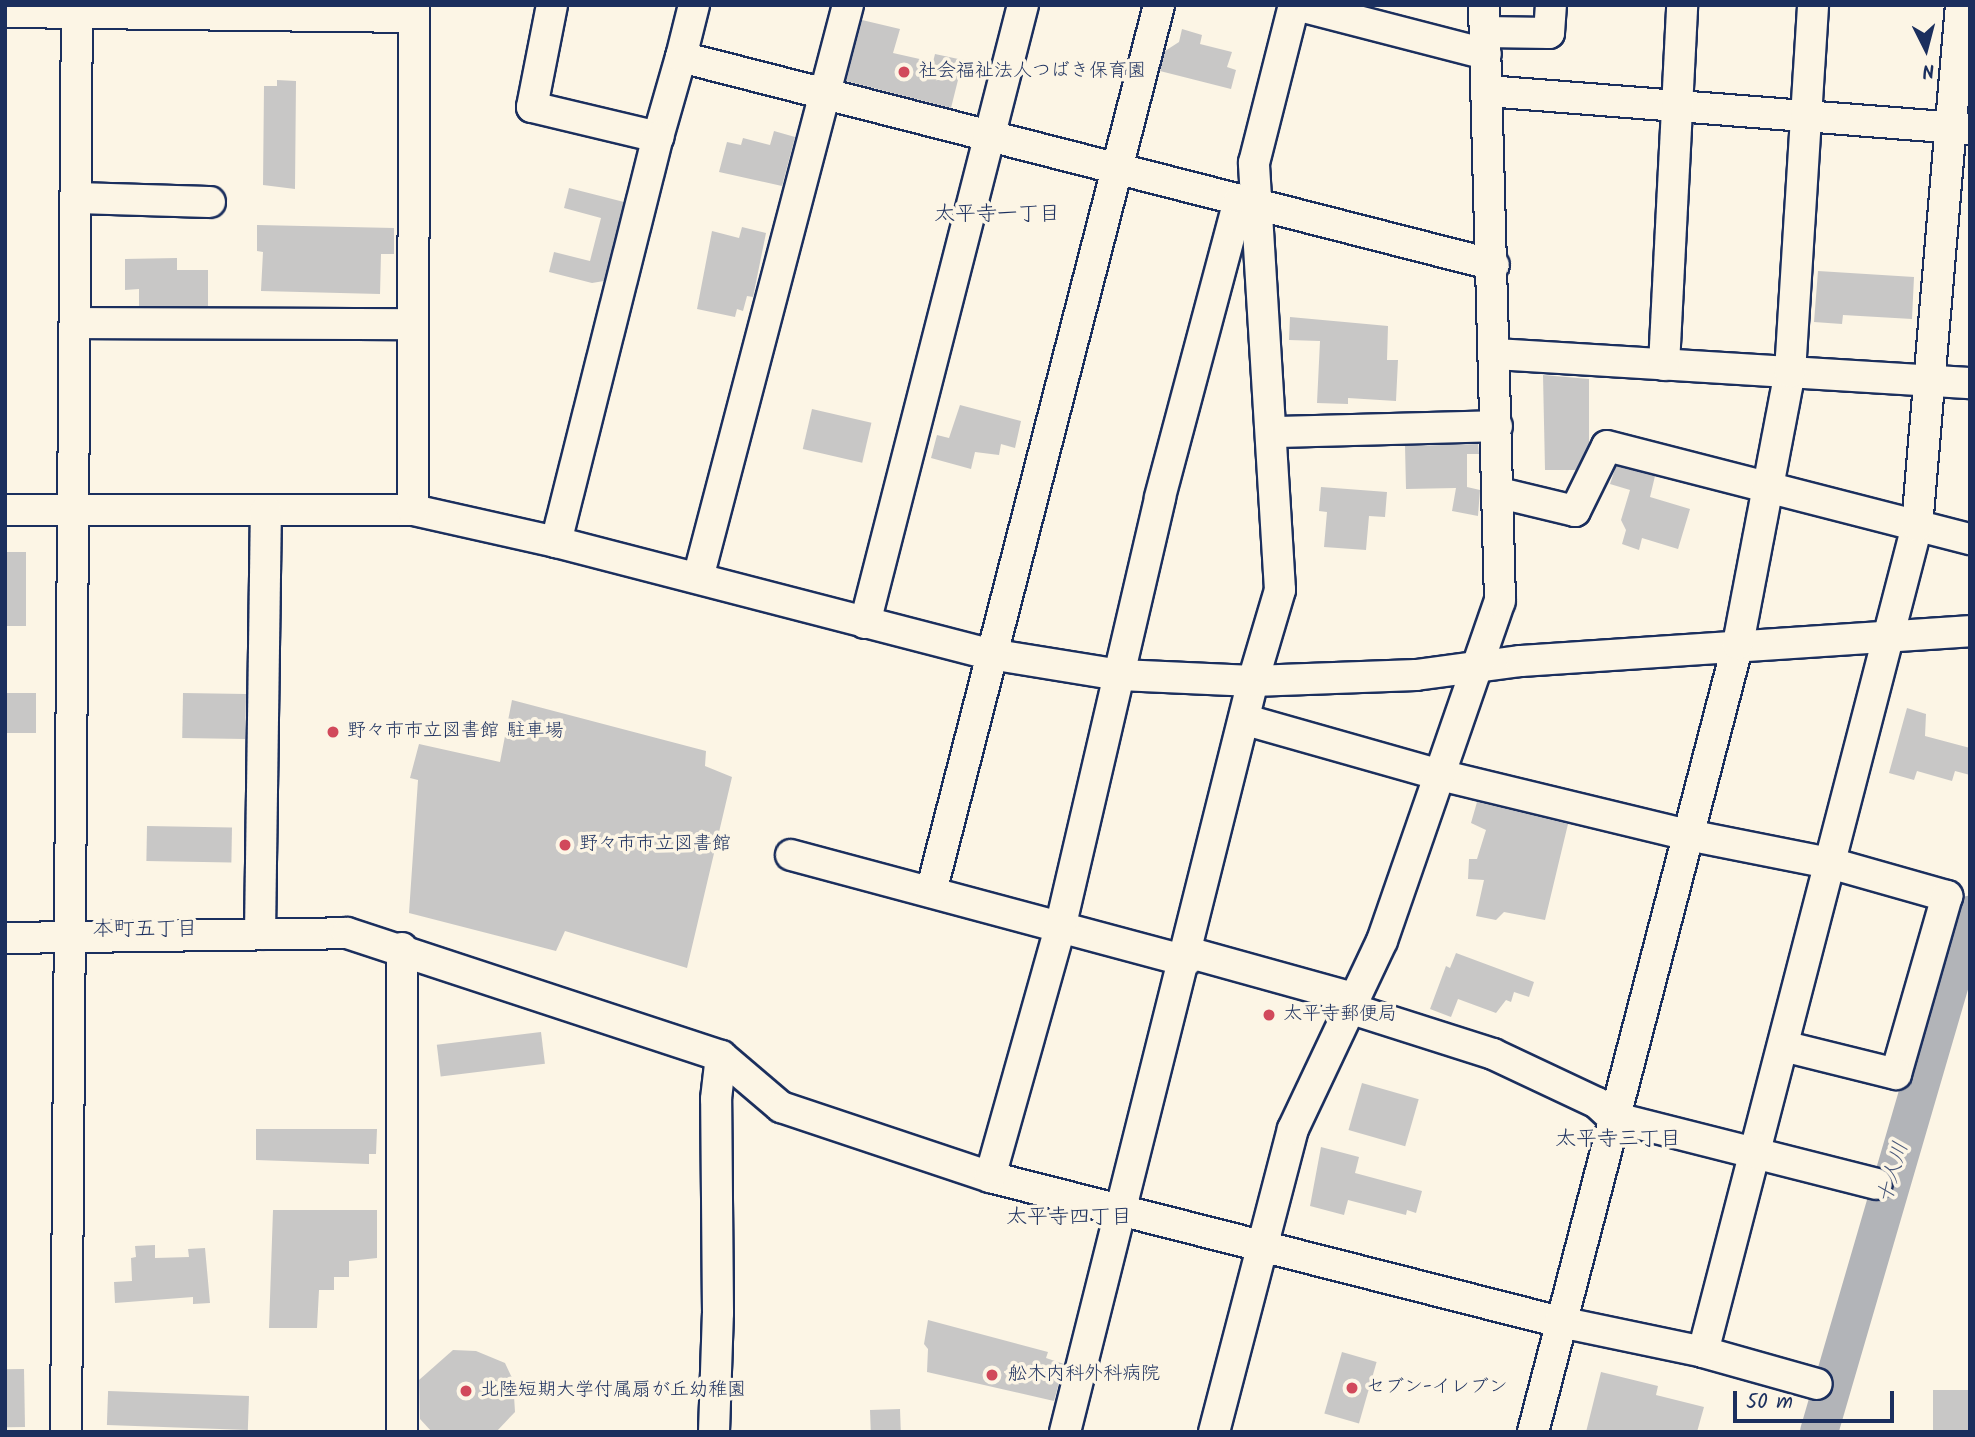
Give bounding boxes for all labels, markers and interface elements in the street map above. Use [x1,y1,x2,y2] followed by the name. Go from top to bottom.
[1891,14,1961,84] north arrow
[1921,54,1936,85] text: N
[918,61,1146,83] place label: 社会福祉法人つばき保育園
[896,64,912,80] marker: 社会福祉法人つばき保育園
[934,202,1060,228] district label: 太平寺一丁目
[347,721,564,743] place label: 野々市市立図書館 駐車場
[325,724,341,740] marker: 野々市市立図書館 駐車場
[579,834,731,856] place label: 野々市市立図書館
[557,837,573,853] marker: 野々市市立図書館
[93,917,197,943] district label: 本町五丁目
[1283,1004,1397,1026] place label: 太平寺郵便局
[1261,1007,1277,1023] marker: 太平寺郵便局
[1555,1127,1681,1153] district label: 太平寺三丁目
[1873,1139,1915,1207] water label: 十人川
[1006,1205,1132,1231] district label: 太平寺四丁目
[1008,1364,1160,1386] place label: 舩木内科外科病院
[982,1365,1002,1385] marker: 舩木内科外科病院
[1366,1377,1508,1399] place label: セブン-イレブン
[1737,1378,1898,1422] scale bar
[480,1380,746,1402] place label: 北陸短期大学付属扇が丘幼稚園
[1344,1380,1360,1396] marker: セブン-イレブン
[458,1383,474,1399] marker: 北陸短期大学付属扇が丘幼稚園
[1746,1386,1793,1419] text: 50 m

